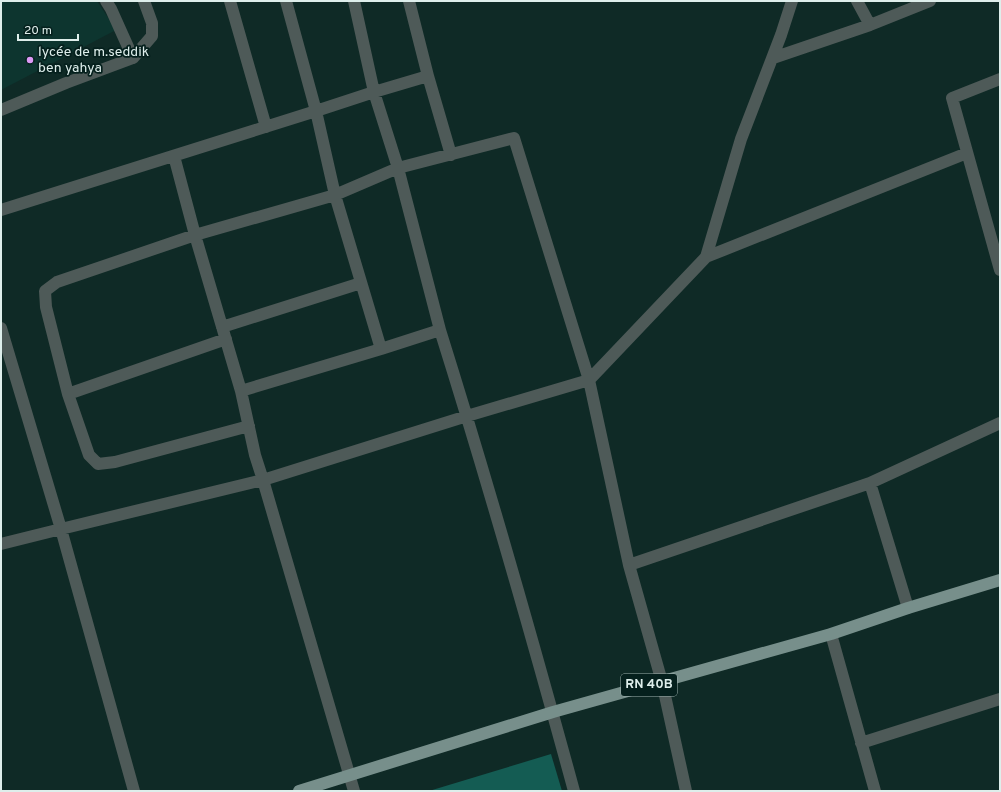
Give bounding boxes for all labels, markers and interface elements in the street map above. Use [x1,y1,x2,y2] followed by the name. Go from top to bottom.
[18,16,78,42] scale bar
[24,23,52,39] text: 20 m
[38,44,149,77] place label: lycée de m.seddik ben yahya
[25,55,35,65] marker: lycée de m.seddik ben yahya
[621,674,677,696] road number: RN 40B

